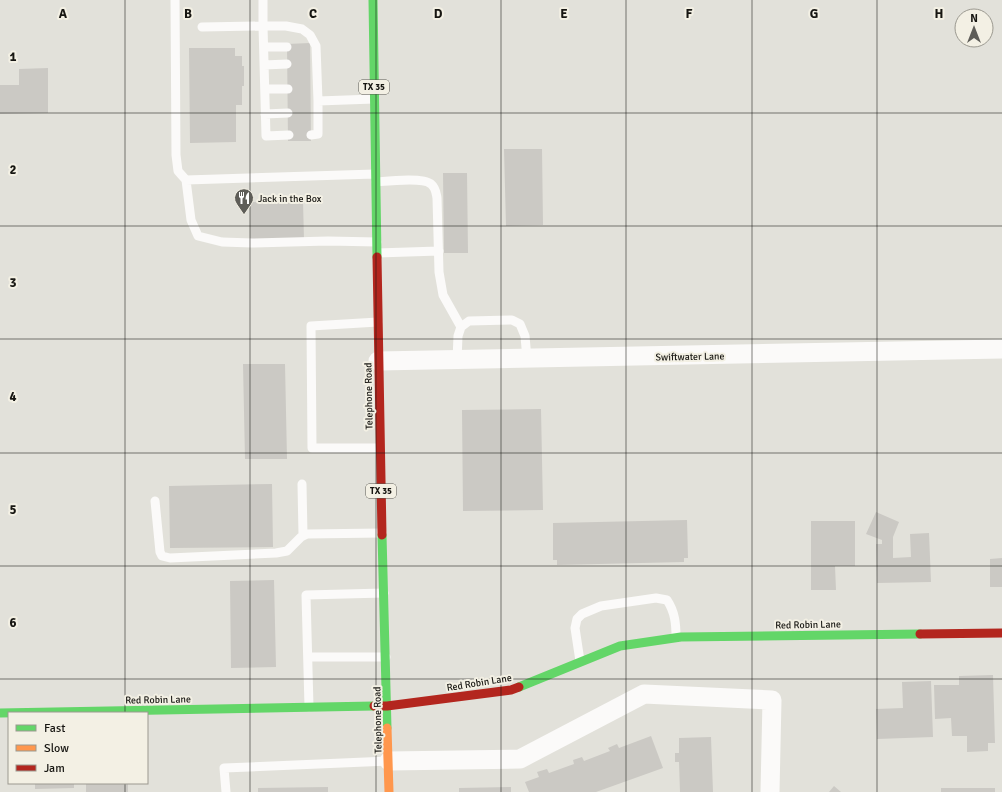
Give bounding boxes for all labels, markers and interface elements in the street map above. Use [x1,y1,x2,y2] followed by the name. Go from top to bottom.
[59,6,68,22] text: A
[184,6,192,22] text: B
[309,6,317,22] text: C
[434,6,443,22] text: D
[560,6,568,22] text: E
[686,6,693,22] text: F
[810,6,818,22] text: G
[935,6,943,22] text: H
[954,8,994,48] north arrow
[970,12,978,25] text: N
[9,49,17,65] text: 1
[359,80,389,94] road number: TX 35
[9,162,17,178] text: 2
[233,187,255,215] restaurant icon: Jack in the Box
[258,193,322,205] place label: Jack in the Box
[9,275,17,291] text: 3
[655,350,725,364] street label: Swiftwater Lane
[362,362,376,430] street label: Telephone Road
[9,389,17,405] text: 4
[366,484,396,498] road number: TX 35
[9,502,17,518] text: 5
[9,615,17,631] text: 6
[775,618,841,632] street label: Red Robin Lane
[446,672,513,694] street label: Red Robin Lane
[371,686,385,754] street label: Telephone Road
[125,693,191,707] street label: Red Robin Lane
[8,712,148,784] legend
[44,721,65,736] text: Fast
[44,741,69,756] text: Slow
[44,761,65,776] text: Jam

